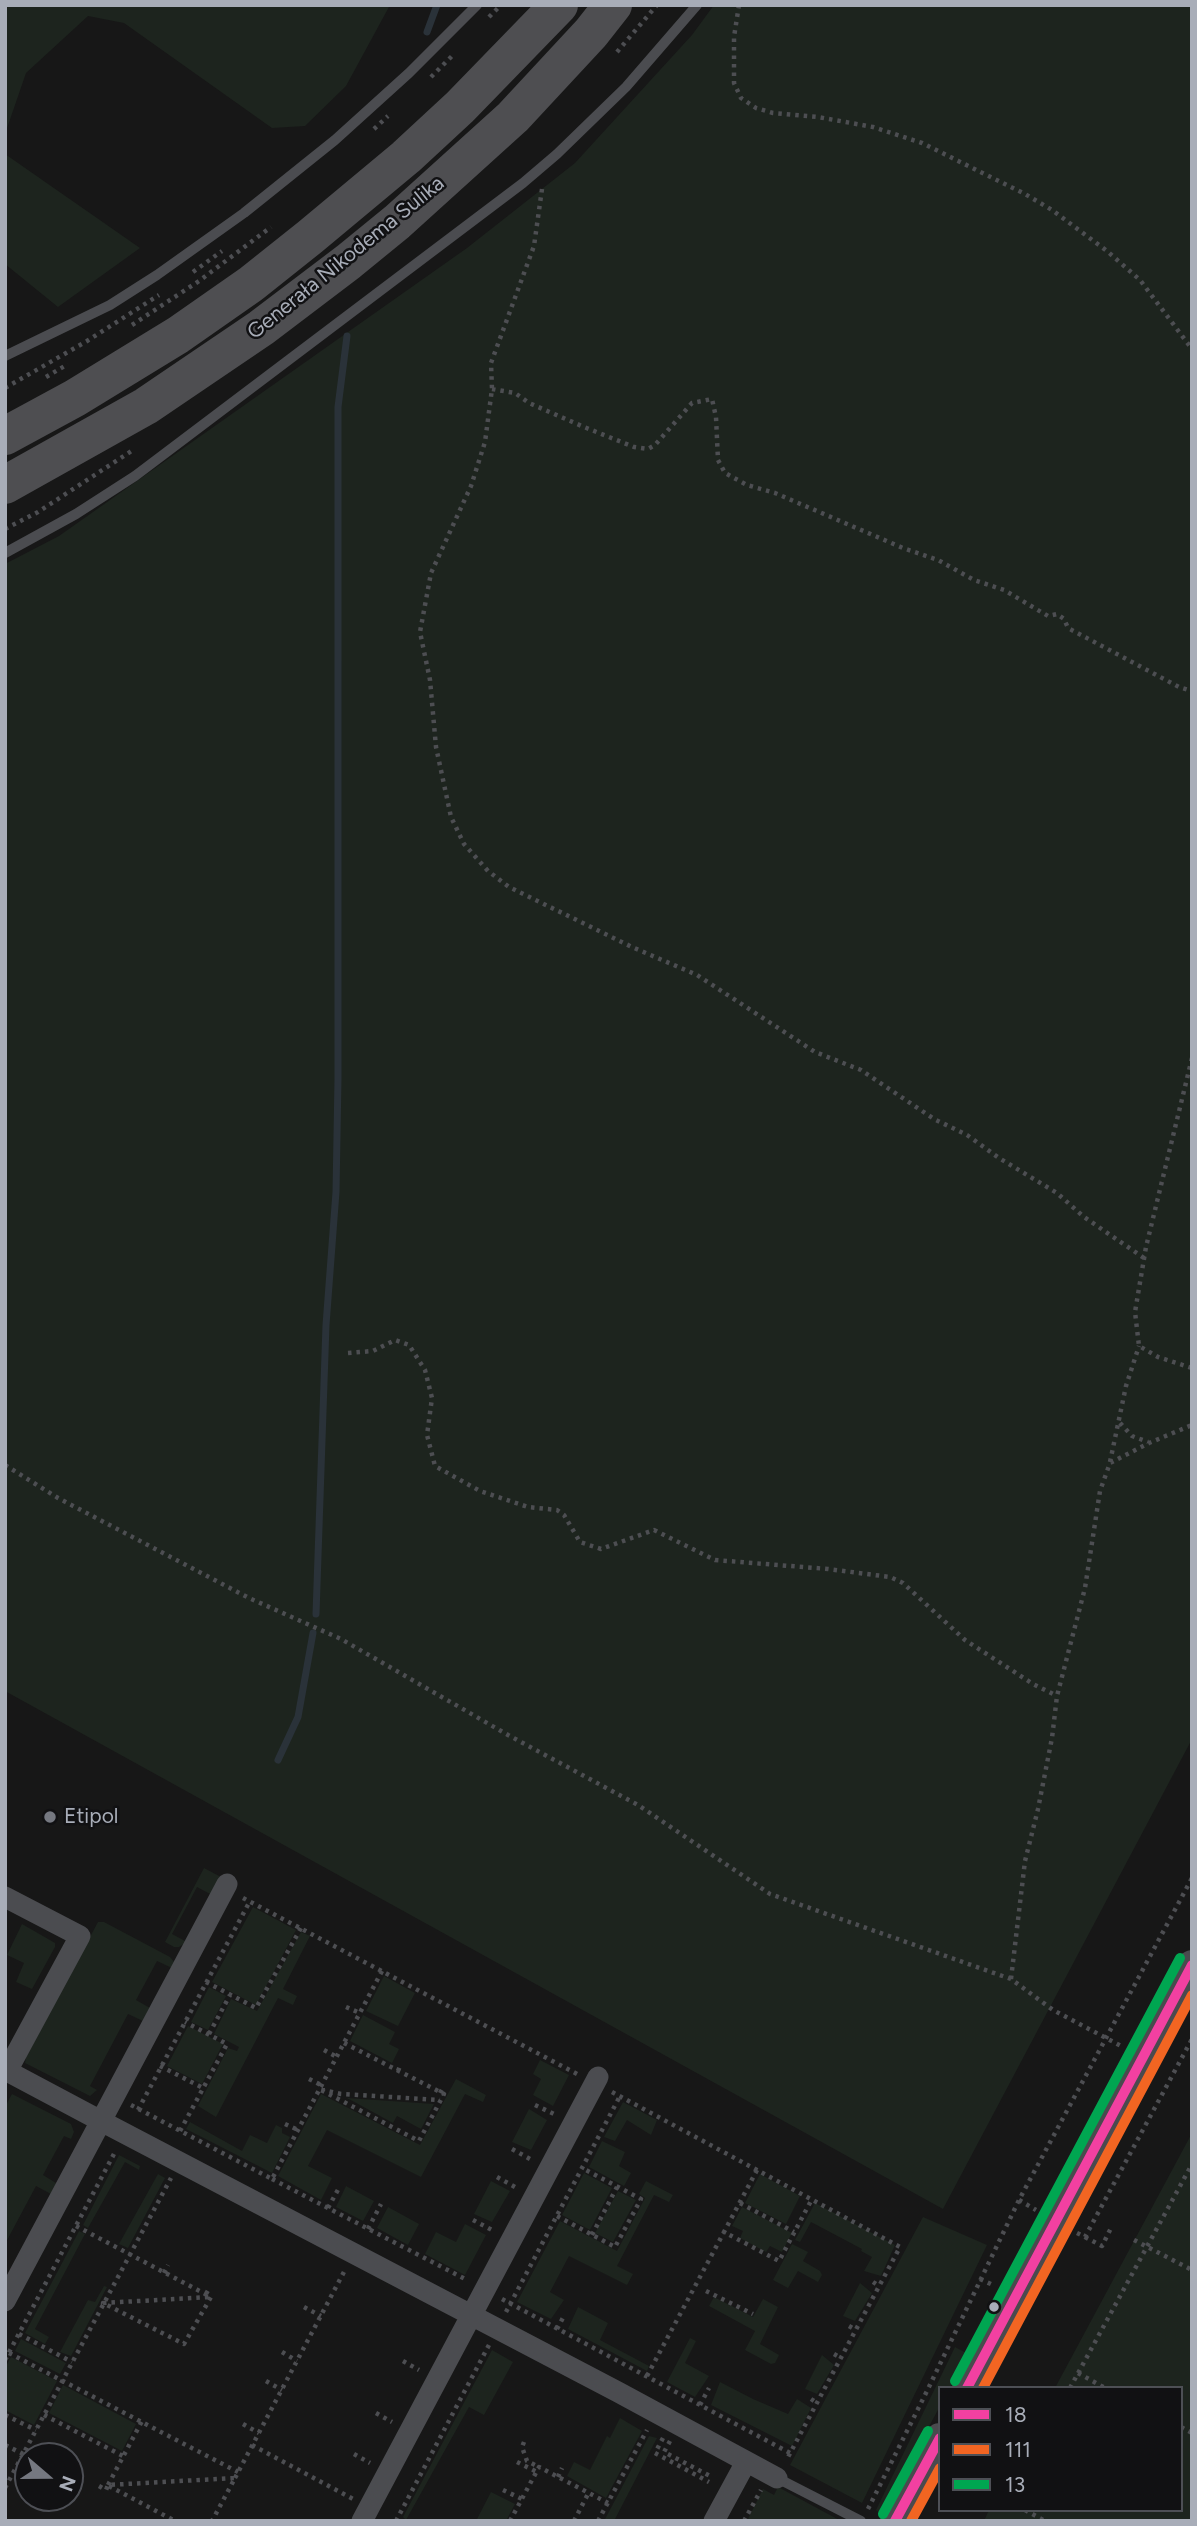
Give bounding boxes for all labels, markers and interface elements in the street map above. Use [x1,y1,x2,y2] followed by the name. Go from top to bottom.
[243,171,449,345] street label: Generała Nikodema Sulika
[64,1804,118,1830] place label: Etipol
[42,1809,58,1825] marker: Etipol
[987,2300,1001,2314] unlabelled marker
[938,2386,1183,2512] legend
[1005,2402,1027,2427] text: 18
[1005,2437,1031,2462] text: 111
[14,2442,84,2512] north arrow
[1005,2472,1025,2497] text: 13
[54,2473,81,2495] text: N

